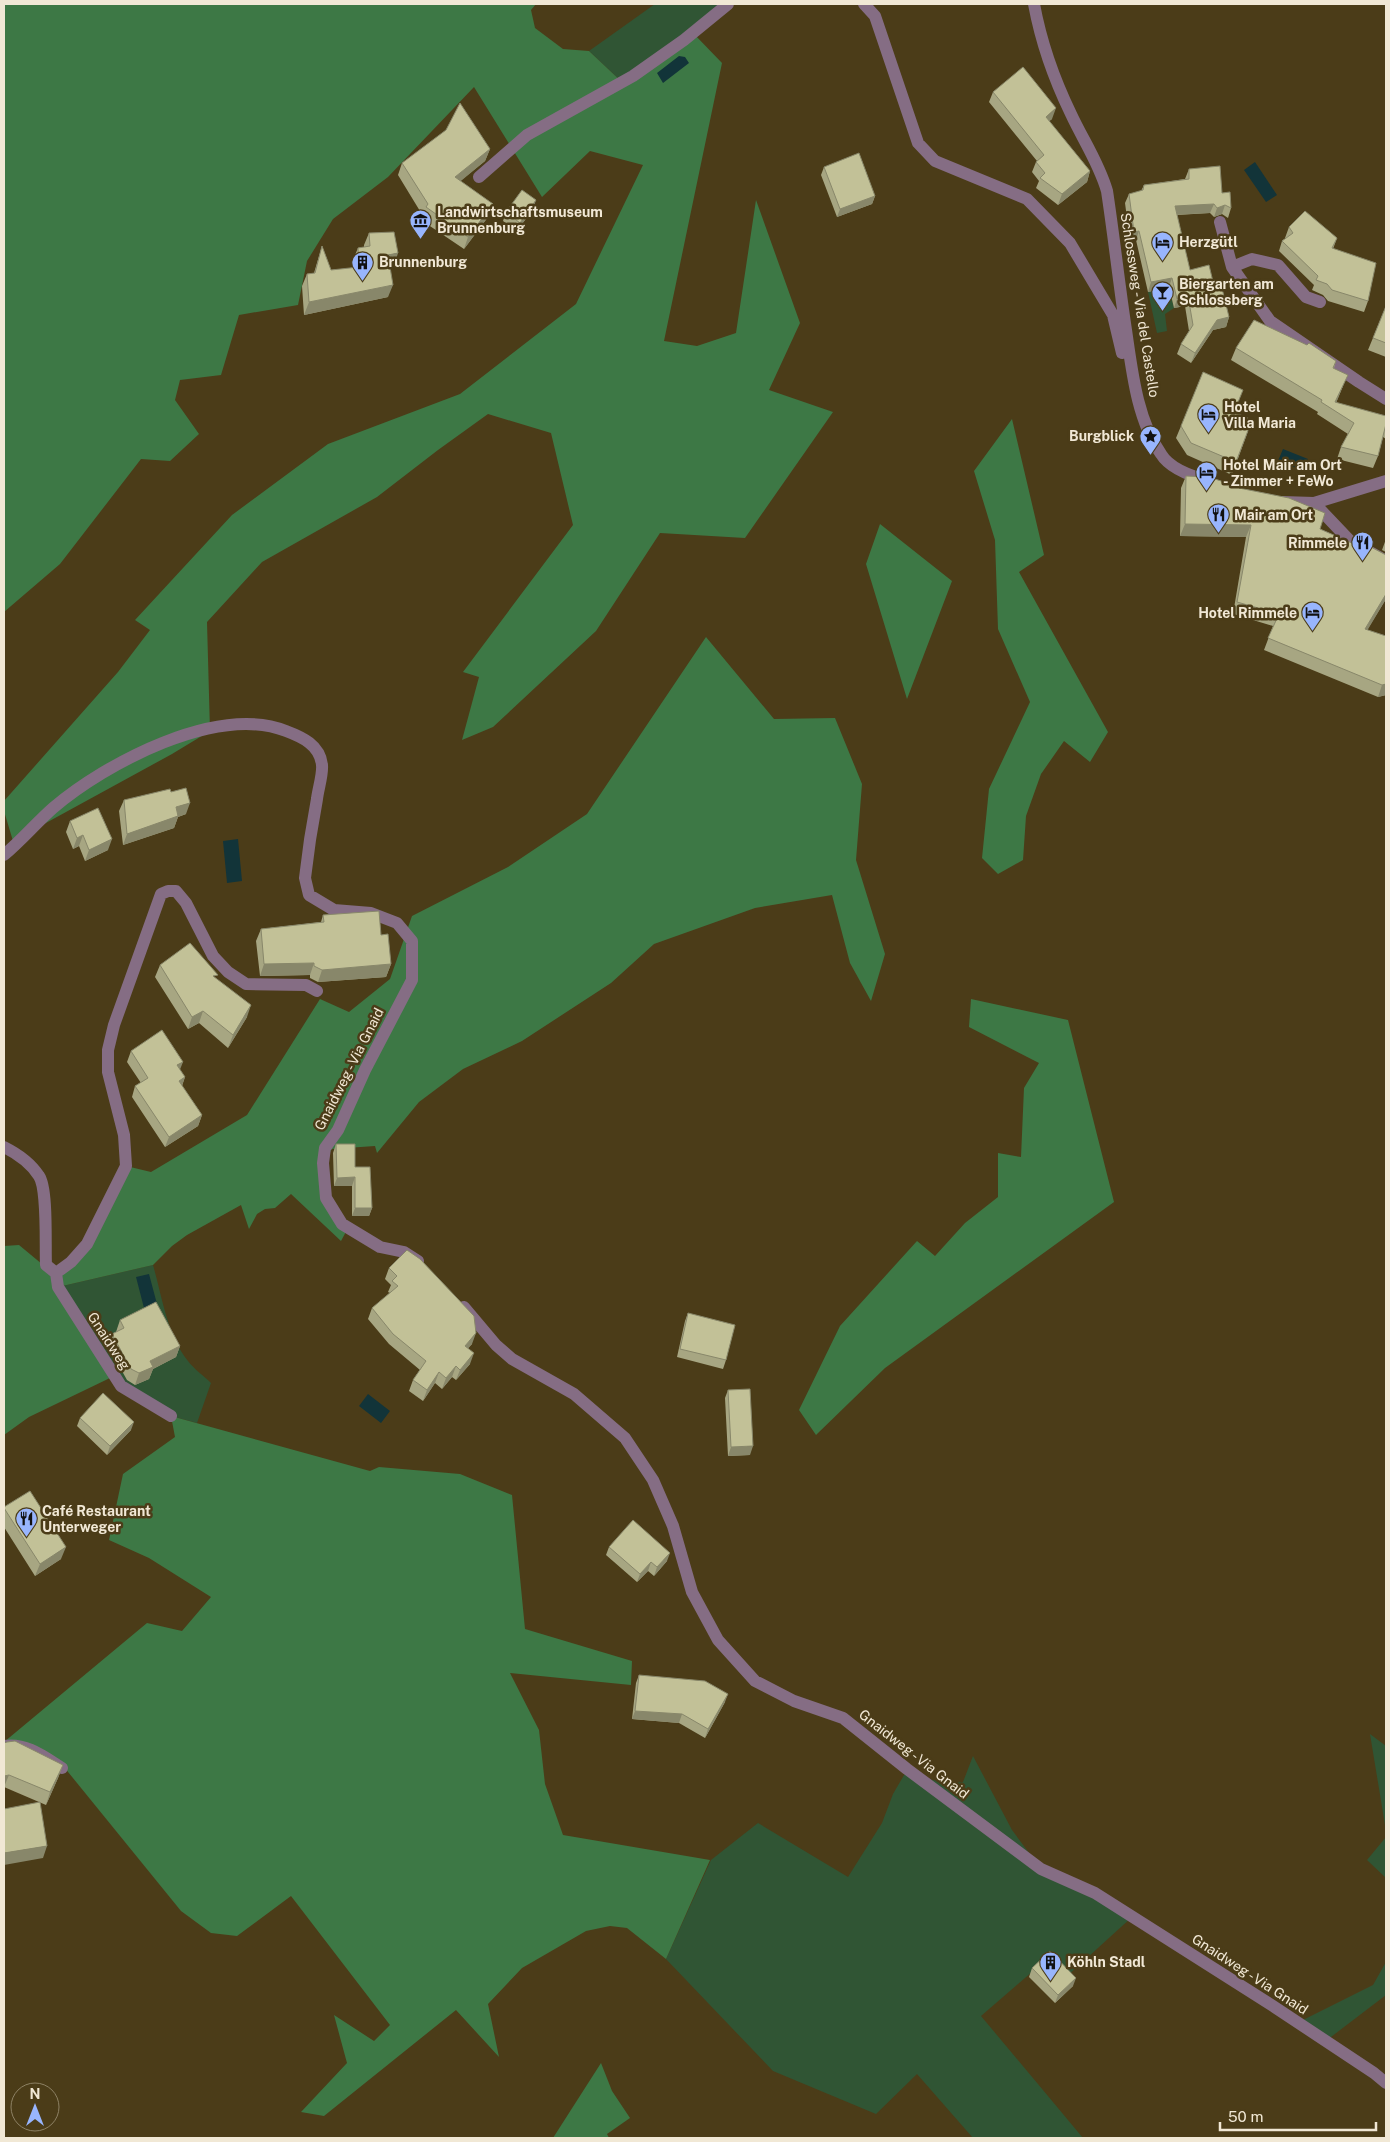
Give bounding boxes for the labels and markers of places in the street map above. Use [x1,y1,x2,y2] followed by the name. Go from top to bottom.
[437,204,603,236] place label: Landwirtschaftsmuseum Brunnenburg
[409,208,433,239] museum icon: Landwirtschaftsmuseum Brunnenburg
[1151,230,1175,261] hotel icon: Herzgütl
[1179,234,1238,250] place label: Herzgütl
[351,250,375,281] building icon: Brunnenburg
[379,254,467,270] place label: Brunnenburg
[1179,276,1274,308] place label: Biergarten am Schlossberg
[1151,280,1175,311] bar icon: Biergarten am Schlossberg
[1224,399,1296,431] place label: Hotel Villa Maria
[1196,403,1220,434] hotel icon: Hotel Villa Maria
[1138,424,1162,455] place icon: Burgblick
[1069,428,1134,444] place label: Burgblick
[1223,457,1342,489] place label: Hotel Mair am Ort - Zimmer + FeWo
[1195,461,1219,492] hotel icon: Hotel Mair am Ort - Zimmer + FeWo
[1206,503,1230,534] restaurant icon: Mair am Ort
[1234,507,1313,523] place label: Mair am Ort
[1351,531,1375,562] restaurant icon: Rimmele
[1288,535,1347,551] place label: Rimmele
[1301,601,1325,632] hotel icon: Hotel Rimmele
[1198,605,1297,621] place label: Hotel Rimmele
[42,1503,151,1535] place label: Café Restaurant Unterweger
[14,1507,38,1538] restaurant icon: Café Restaurant Unterweger
[1039,1950,1063,1981] building icon: Köhln Stadl
[1067,1954,1146,1970] place label: Köhln Stadl

